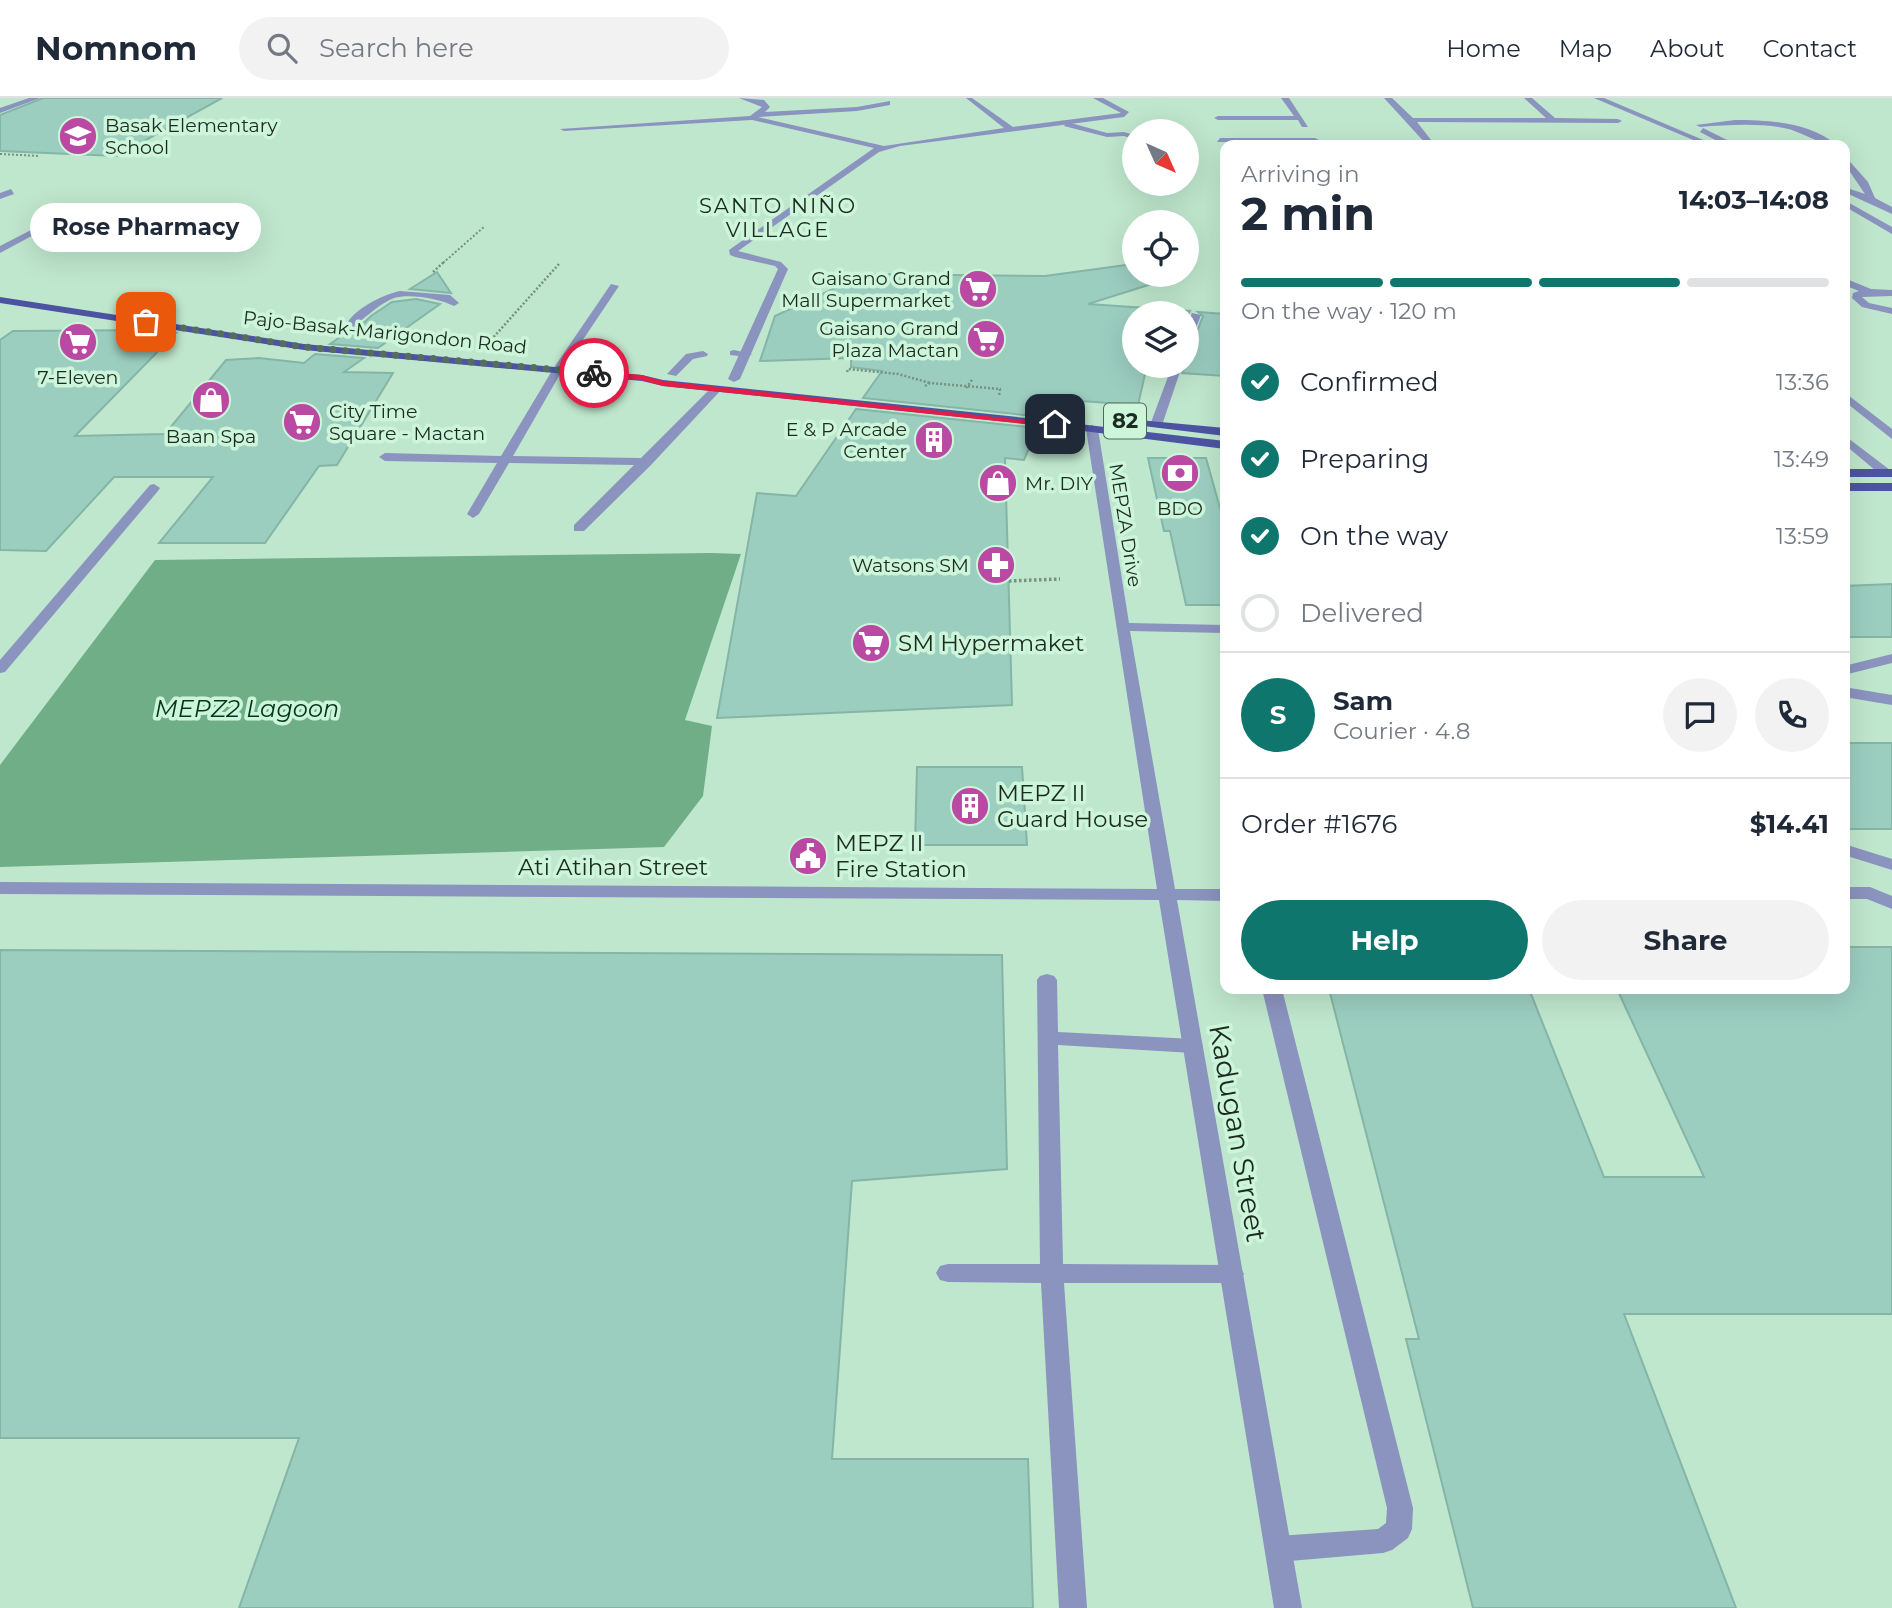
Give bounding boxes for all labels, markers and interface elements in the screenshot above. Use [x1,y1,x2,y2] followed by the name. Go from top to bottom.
[239,17,729,80] search box
[35,28,197,68] text: Nomnom
[263,29,301,67] icon: search
[319,32,474,64] text: Search here
[1446,34,1521,63] text: Home
[1559,34,1612,63] text: Map
[1650,34,1724,63] text: About
[1762,34,1857,63] text: Contact
[105,114,278,159] place label: Basak Elementary School
[57,115,99,157] school or university icon: Basak Elementary School
[1122,119,1199,196] north arrow
[1122,119,1199,378] map controls
[1241,160,1360,188] text: Arriving in
[1679,184,1829,216] text: 14:03–14:08
[1241,185,1375,242] text: 2 min
[699,193,857,242] district label: SANTO NIÑO VILLAGE
[31,203,262,252] callout: Rose Pharmacy
[1122,210,1199,287] button: locate
[52,213,239,241] text: Rose Pharmacy
[781,267,951,312] place label: Gaisano Grand Mall Supermarket
[957,268,999,310] supermarket icon: Gaisano Grand Mall Supermarket
[116,292,176,352] pin
[1241,297,1457,325] text: On the way · 120 m
[1122,301,1199,378] button: layers
[127,303,165,341] icon: bag
[242,306,528,359] street label: Pajo-Basak-Marigondon Road
[819,317,959,362] place label: Gaisano Grand Plaza Mactan
[965,318,1007,360] supermarket icon: Gaisano Grand Plaza Mactan
[57,321,99,363] supermarket icon: 7-Eleven
[559,338,629,408] courier
[575,354,613,392] icon: bike
[1241,363,1279,401] icon: check
[38,366,118,389] place label: 7-Eleven
[1300,366,1439,398] text: Confirmed
[1776,368,1829,396] text: 13:36
[190,379,232,421] shop icon: Baan Spa
[1025,394,1085,454] pin
[329,400,485,445] place label: City Time Square - Mactan
[281,401,323,443] supermarket icon: City Time Square - Mactan
[1104,404,1146,438] road number: 82
[1036,405,1074,443] icon: home
[786,418,907,463] place label: E & P Arcade Center
[913,419,955,461] building icon: E & P Arcade Center
[166,425,256,448] place label: Baan Spa
[1241,440,1279,478] icon: check
[1300,443,1429,475] text: Preparing
[1774,445,1829,473] text: 13:49
[1159,452,1201,494] bank icon: BDO
[977,462,1019,504] shop icon: Mr. DIY
[1104,462,1147,589] street label: MEPZA Drive
[1025,472,1094,495] place label: Mr. DIY
[1157,497,1203,520] place label: BDO
[1241,517,1279,555] icon: check
[1300,520,1448,552] text: On the way
[1776,522,1829,550] text: 13:59
[975,544,1017,586] pharmacy icon: Watsons SM
[852,554,969,577] place label: Watsons SM
[1300,597,1424,629] text: Delivered
[850,622,892,664] supermarket icon: SM Hypermaket
[898,629,1084,657] place label: SM Hypermaket
[1663,678,1737,752] button: chat
[1755,678,1829,752] button: phone
[1333,685,1393,717] text: Sam
[155,694,339,723] water label: MEPZ2 Lagoon
[1270,699,1286,731] text: S
[1333,717,1470,745] text: Courier · 4.8
[997,779,1148,833] place label: MEPZ II Guard House
[949,785,991,827] building icon: MEPZ II Guard House
[1241,808,1397,840] text: Order #1676
[1750,808,1829,840] text: $14.41
[835,829,967,883] place label: MEPZ II Fire Station
[787,835,829,877] public building icon: MEPZ II Fire Station
[518,853,708,881] street label: Ati Atihan Street
[1241,900,1528,980] button: Help
[1542,900,1829,980] button: Share
[1202,1021,1274,1245] street label: Kadugan Street

